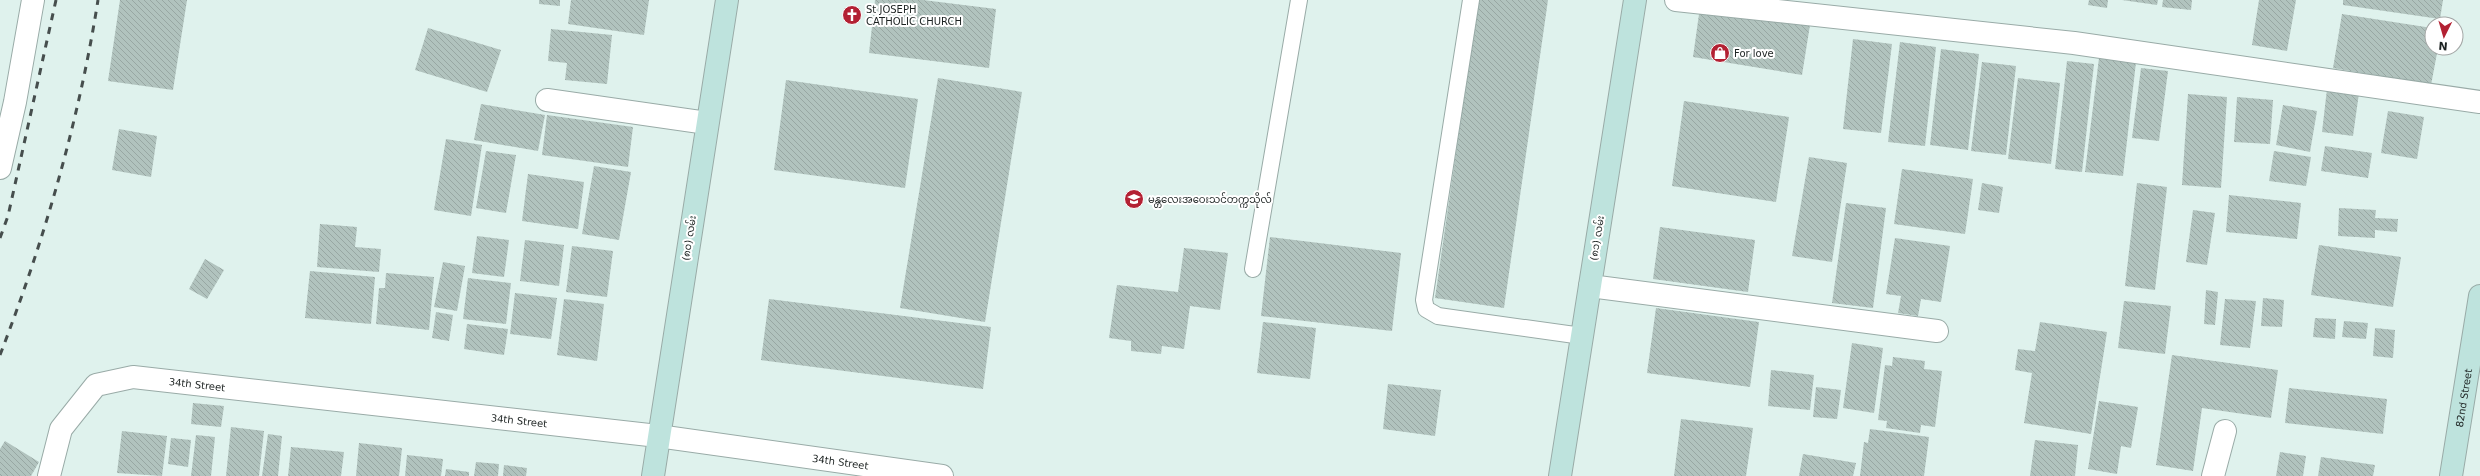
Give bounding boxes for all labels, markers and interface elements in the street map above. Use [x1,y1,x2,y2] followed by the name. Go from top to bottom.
[841,4,863,26] church icon: St JOSEPH CATHOLIC CHURCH
[866,4,962,27] place label: St JOSEPH CATHOLIC CHURCH
[2424,16,2464,56] north arrow
[2438,39,2448,52] text: N
[1709,42,1731,64] shop icon: For love
[1734,48,1774,59] place label: For love
[1123,188,1145,210] school or university icon: မန္တလေးအဝေးသင်တက္ကသိုလ်
[1148,192,1272,208] place label: မန္တလေးအဝေးသင်တက္ကသိုလ်
[678,214,698,261] street label: (၈၀) လမ်း
[1586,214,1606,261] street label: (၈၁) လမ်း
[2453,368,2474,428] street label: 82nd Street
[168,376,226,393] street label: 34th Street
[490,412,548,429] street label: 34th Street
[812,452,869,471] street label: 34th Street

